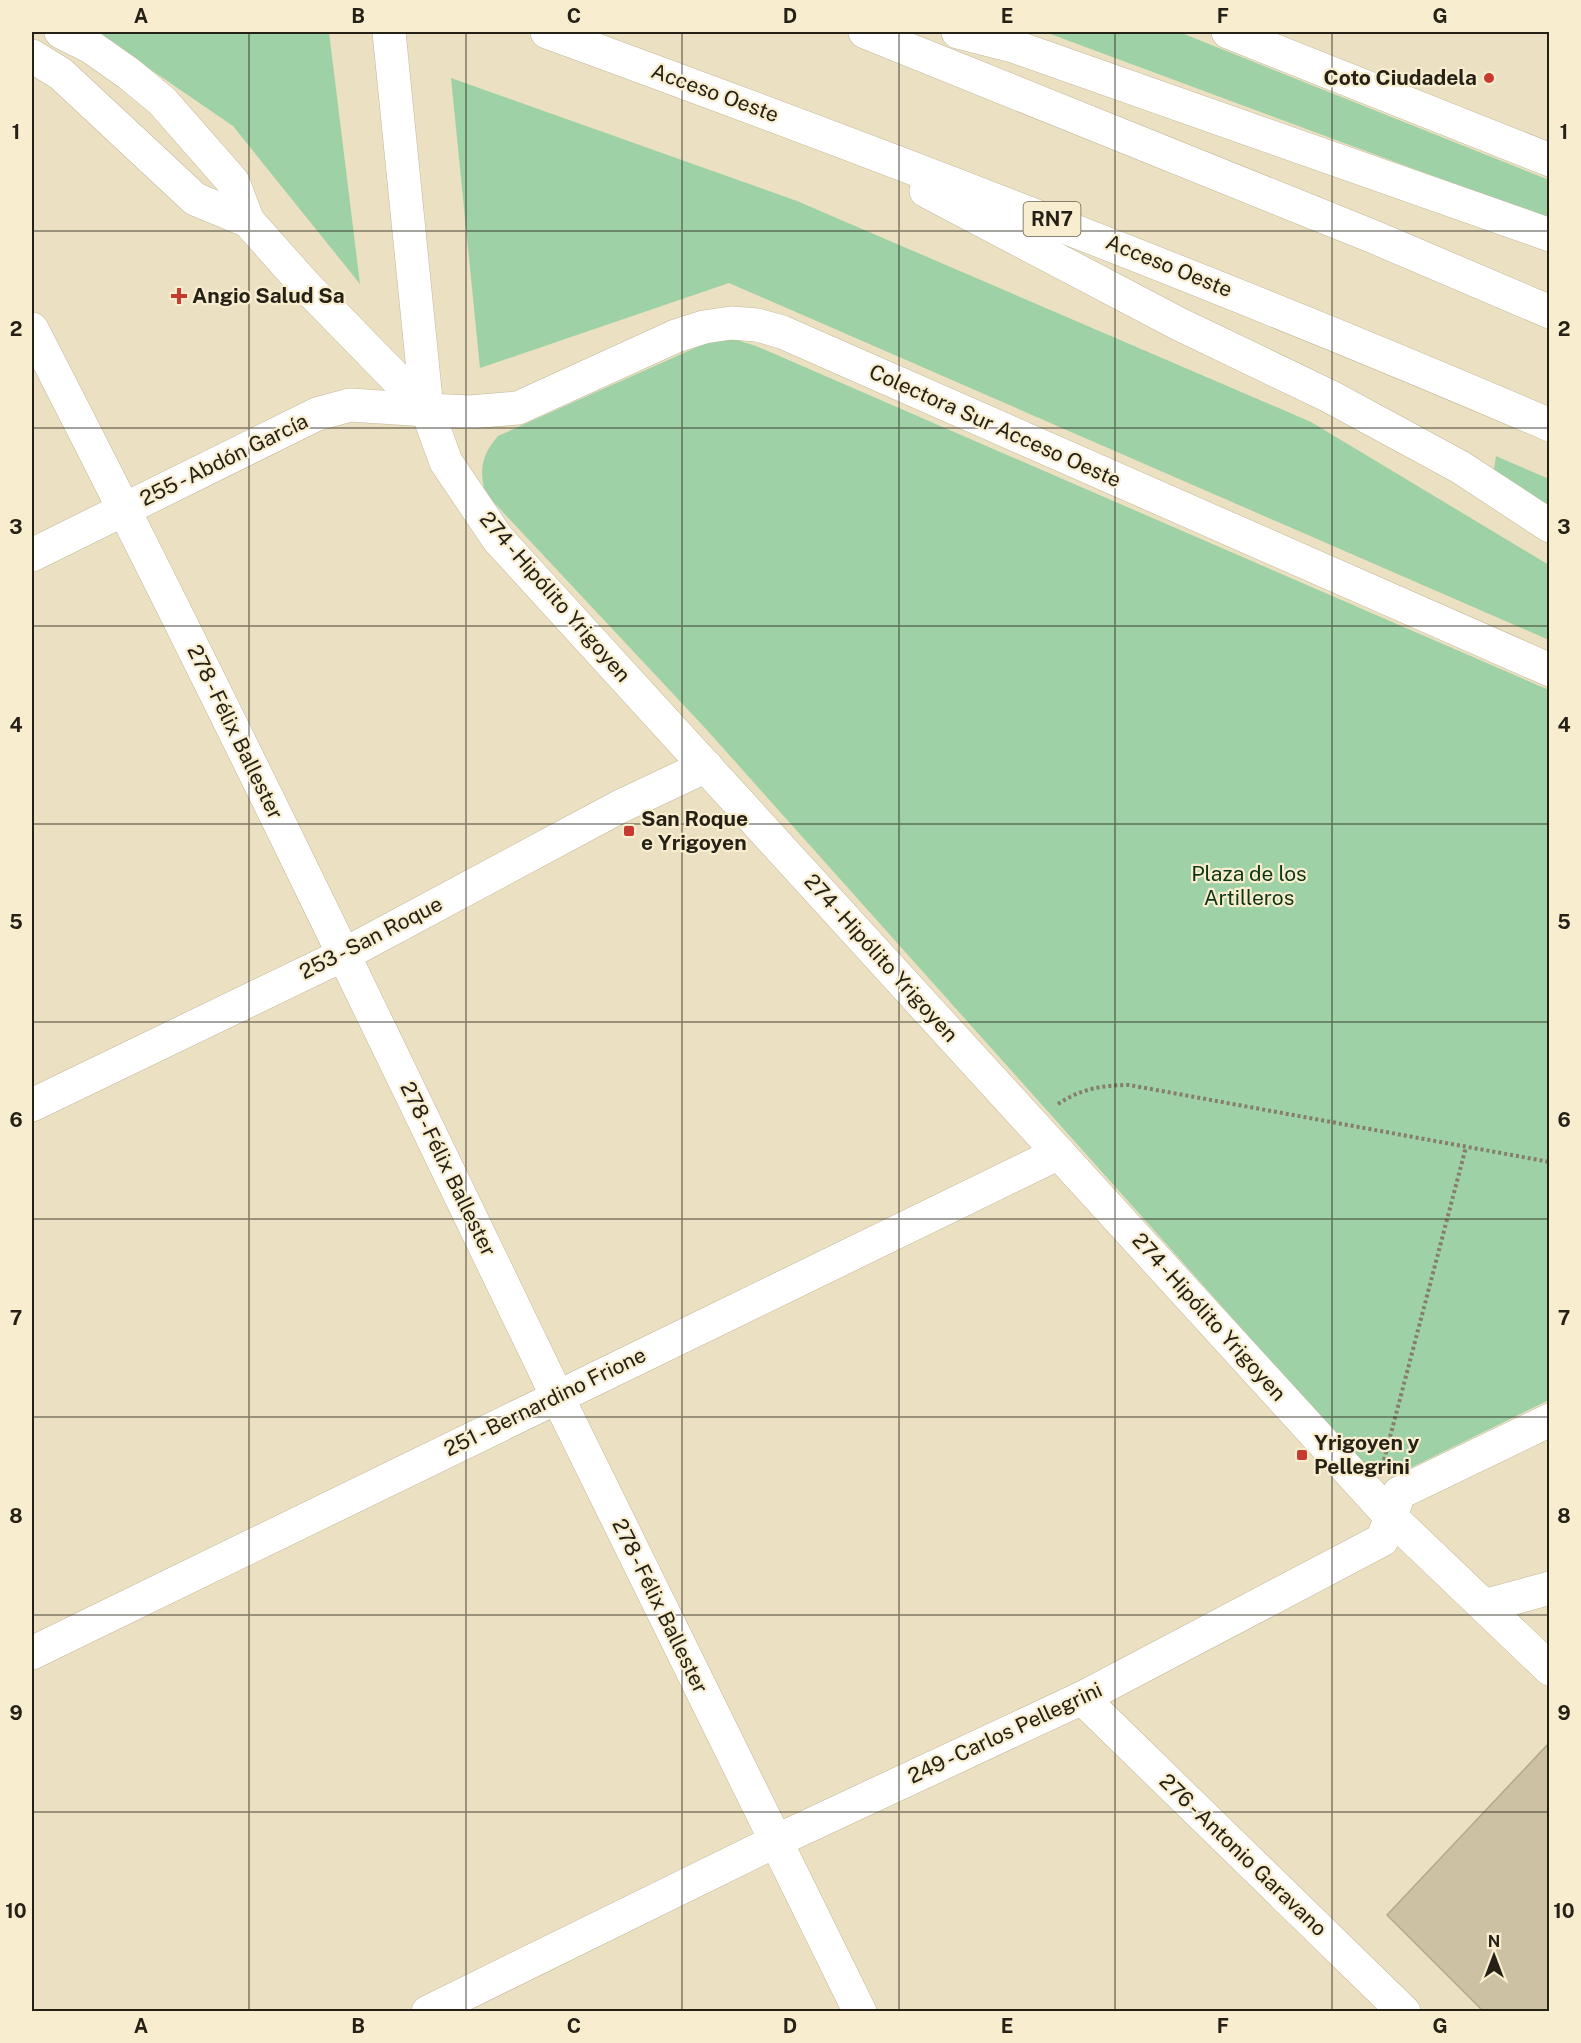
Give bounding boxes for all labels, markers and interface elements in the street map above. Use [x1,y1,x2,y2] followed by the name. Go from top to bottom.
[134,4,148,28] text: A
[351,4,365,28] text: B
[567,4,581,28] text: C
[783,4,797,28] text: D
[1001,4,1013,28] text: E
[1217,4,1229,28] text: F
[1432,4,1448,28] text: G
[648,58,782,127] street label: Acceso Oeste
[1324,65,1477,90] place label: Coto Ciudadela
[1482,71,1496,85] marker: Coto Ciudadela
[12,120,20,144] text: 1
[1560,120,1568,144] text: 1
[1024,202,1080,236] road number: RN7
[1102,229,1236,302] street label: Acceso Oeste
[192,283,345,308] place label: Angio Salud Sa
[170,287,188,305] marker: Angio Salud Sa
[10,317,22,341] text: 2
[1558,317,1570,341] text: 2
[865,359,1125,492] street label: Colectora Sur Acceso Oeste
[136,408,312,511] street label: 255 - Abdón García
[475,506,636,687] street label: 274 - Hipólito Yrigoyen
[9,515,23,539] text: 3
[1557,515,1571,539] text: 3
[182,641,289,823] street label: 278 - Félix Ballester
[9,713,23,737] text: 4
[1557,713,1571,737] text: 4
[641,806,748,855] place label: San Roque e Yrigoyen
[622,824,636,838] marker: San Roque e Yrigoyen
[1191,861,1307,910] park label: Plaza de los Artilleros
[799,869,963,1047] street label: 274 - Hipólito Yrigoyen
[295,891,446,984] street label: 253 - San Roque
[9,910,23,934] text: 5
[1557,910,1571,934] text: 5
[395,1078,502,1260] street label: 278 - Félix Ballester
[9,1108,23,1132] text: 6
[1557,1108,1571,1132] text: 6
[1127,1228,1291,1406] street label: 274 - Hipólito Yrigoyen
[10,1306,22,1330] text: 7
[1558,1306,1570,1330] text: 7
[440,1342,650,1461] street label: 251 - Bernardino Frione
[1314,1430,1420,1479] place label: Yrigoyen y Pellegrini
[1295,1448,1309,1462] marker: Yrigoyen y Pellegrini
[9,1504,23,1528] text: 8
[1557,1504,1571,1528] text: 8
[607,1515,714,1697] street label: 278 - Félix Ballester
[904,1677,1106,1789] street label: 249 - Carlos Pellegrini
[9,1701,23,1725] text: 9
[1557,1701,1571,1725] text: 9
[1155,1768,1332,1941] street label: 276 - Antonio Garavano
[5,1899,27,1923] text: 10
[1553,1899,1575,1923] text: 10
[1464,1926,1524,1986] north arrow
[1488,1932,1500,1951] text: N
[134,2014,148,2038] text: A
[351,2014,365,2038] text: B
[567,2014,581,2038] text: C
[783,2014,797,2038] text: D
[1001,2014,1013,2038] text: E
[1217,2014,1229,2038] text: F
[1432,2014,1448,2038] text: G

